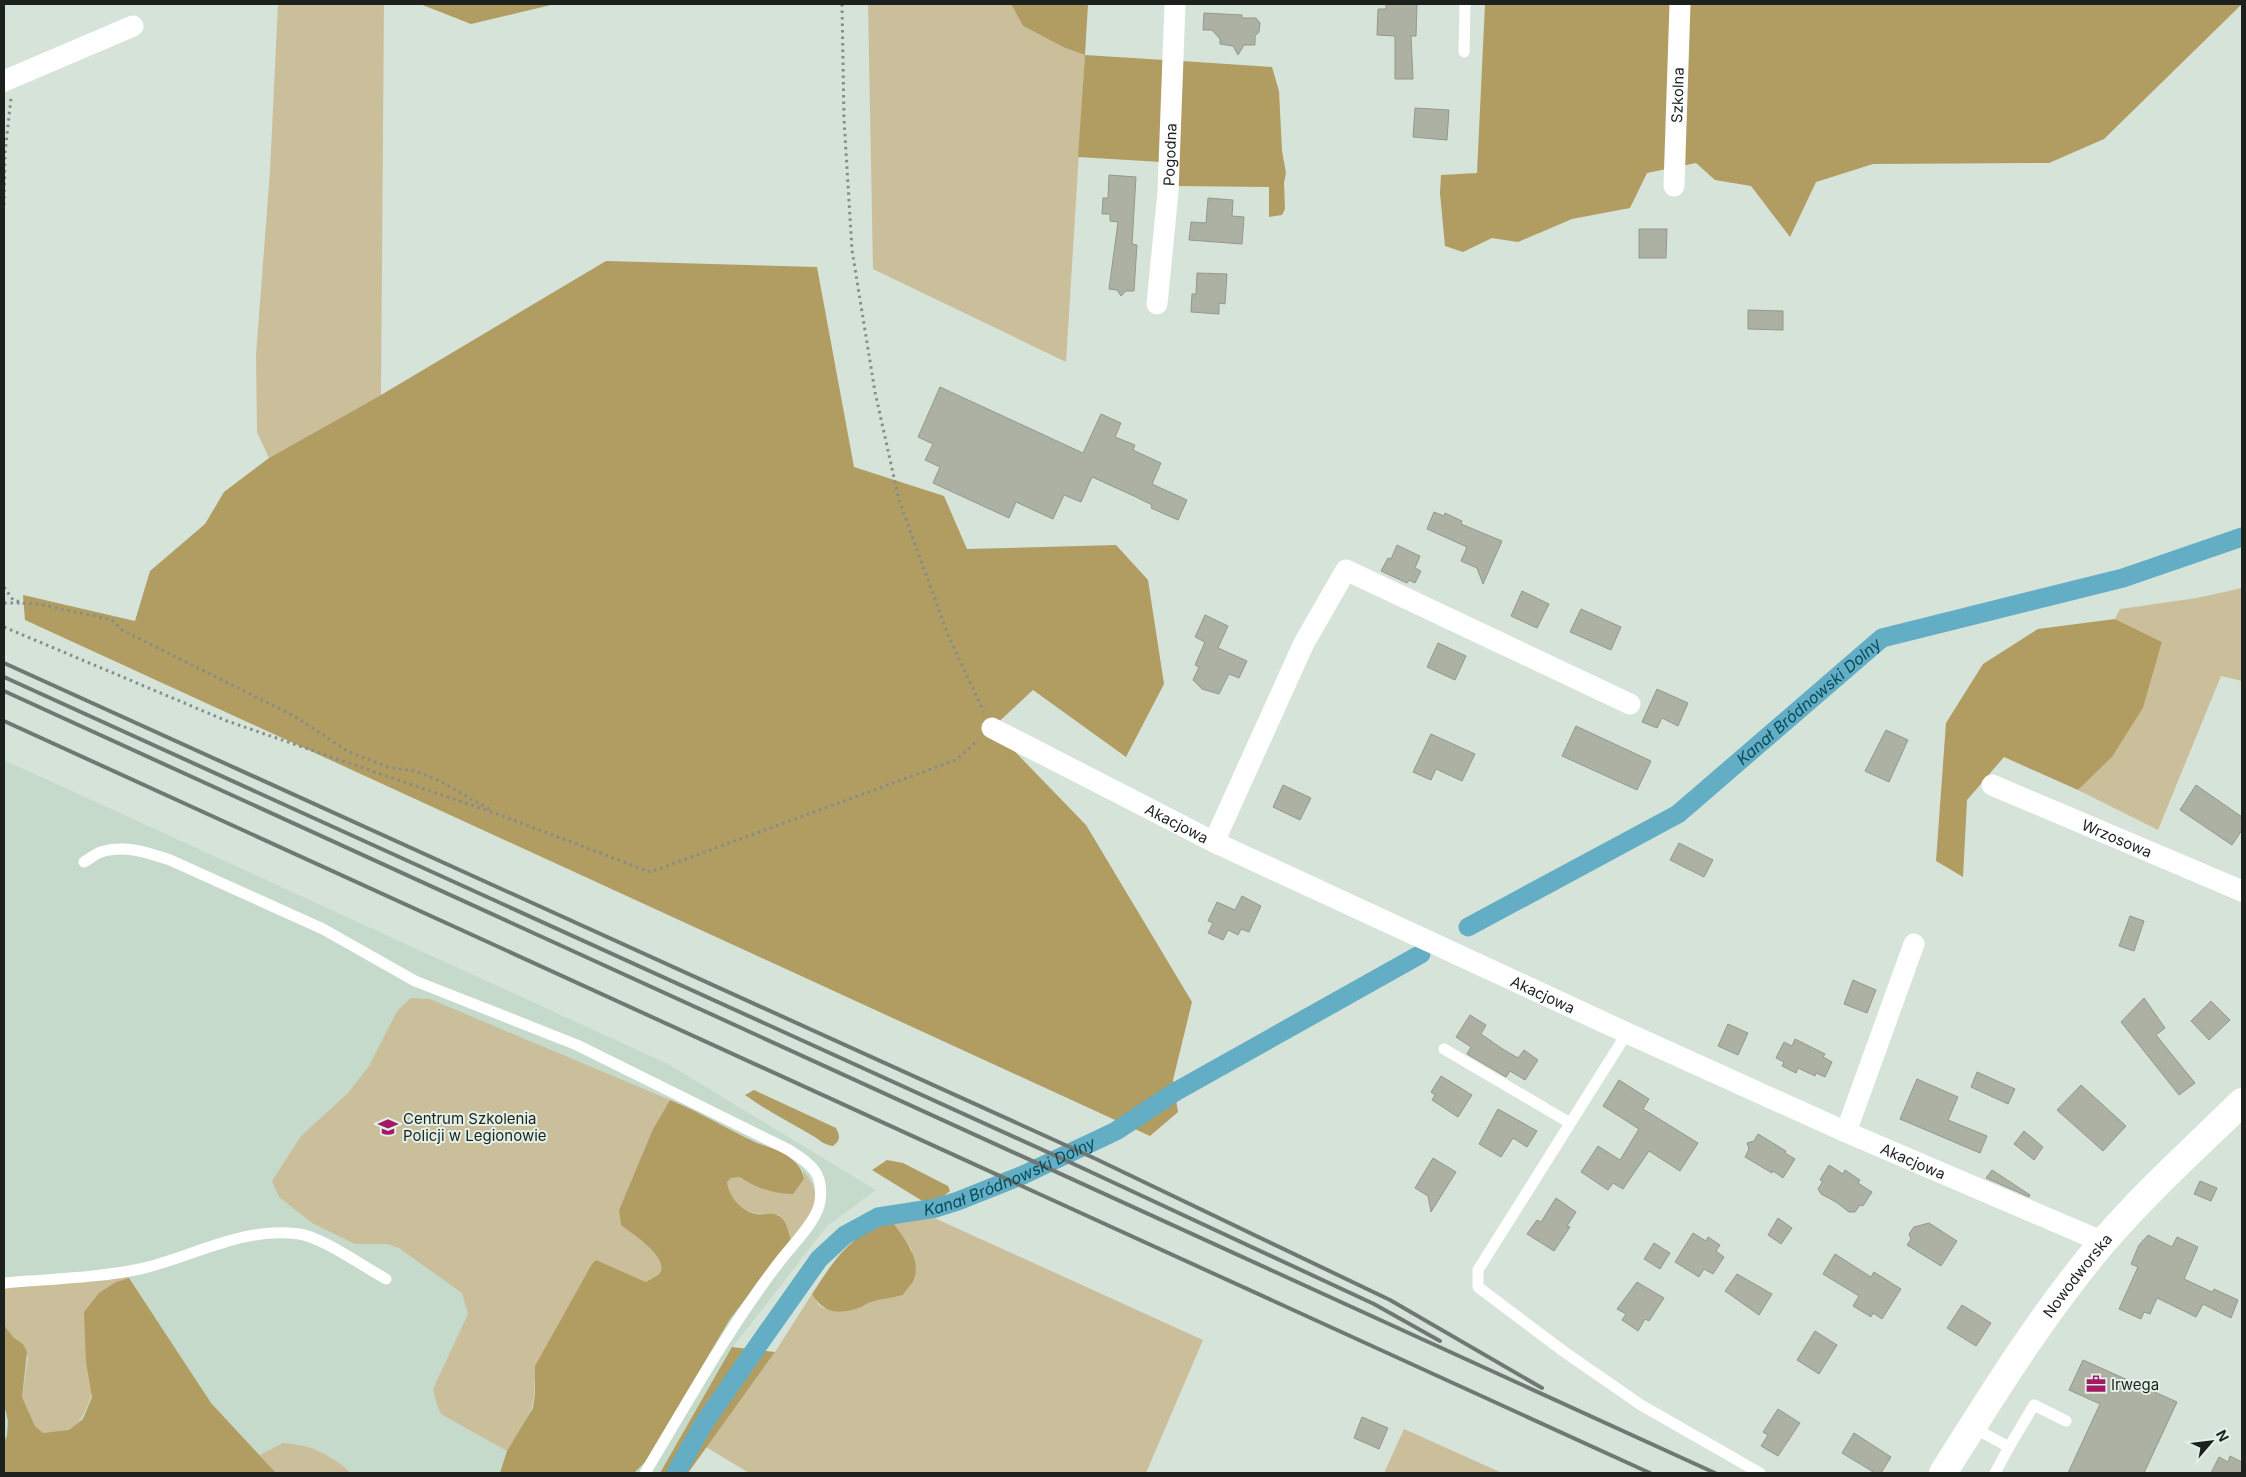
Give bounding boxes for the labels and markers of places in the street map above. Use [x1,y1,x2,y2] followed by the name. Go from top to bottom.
[403,1109,547,1145] place label: Centrum Szkolenia Policji w Legionowie
[377,1116,399,1138] school or university icon: Centrum Szkolenia Policji w Legionowie
[2085,1373,2107,1395] office icon: Irwega
[2111,1375,2159,1394] place label: Irwega

